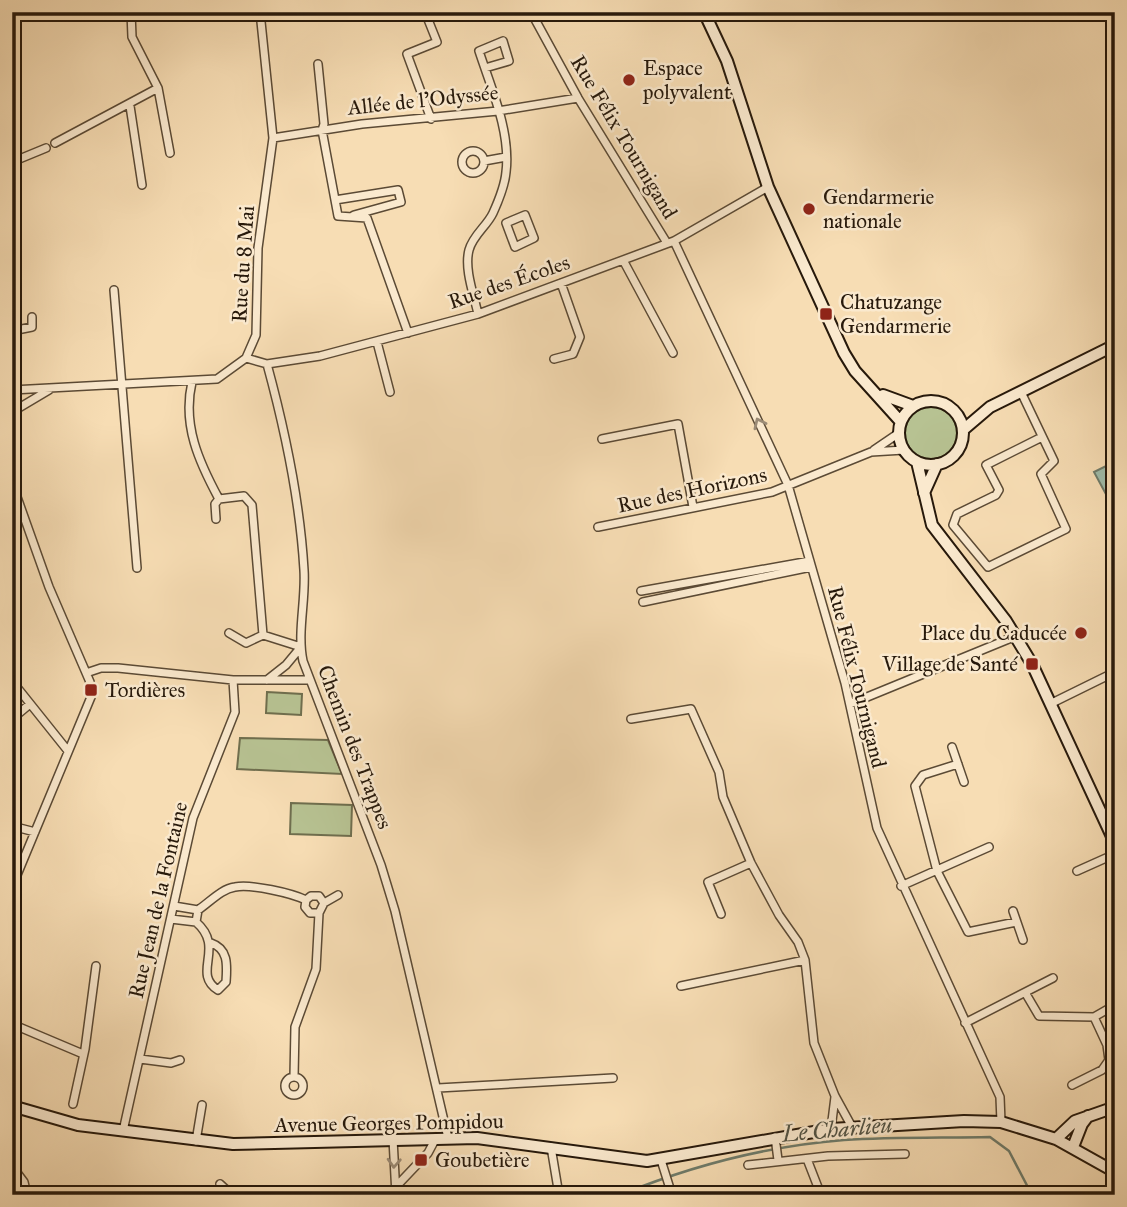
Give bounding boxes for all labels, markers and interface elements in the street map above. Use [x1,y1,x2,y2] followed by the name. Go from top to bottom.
[565,50,683,224] street label: Rue Félix Tournigand
[642,55,732,105] place label: Espace polyvalent
[621,72,637,88] marker: Espace polyvalent
[345,79,500,121] street label: Allée de l'Odyssée
[823,184,935,234] place label: Gendarmerie nationale
[801,201,817,217] marker: Gendarmerie nationale
[226,204,260,323] street label: Rue du 8 Mai
[444,248,573,315] street label: Rue des Écoles
[840,289,952,339] place label: Chatuzange Gendarmerie
[818,306,834,322] marker: Chatuzange Gendarmerie
[753,418,767,430] one-way arrow
[615,461,769,519] street label: Rue des Horizons
[822,583,892,771] street label: Rue Félix Tournigand
[921,620,1067,646] place label: Place du Caducée
[1073,625,1089,641] marker: Place du Caducée
[881,651,1018,677] place label: Village de Santé
[1024,656,1040,672] marker: Village de Santé
[312,661,398,833] street label: Chemin des Trappes
[105,677,185,703] place label: Tordières
[83,682,99,698] marker: Tordières
[123,799,193,1001] street label: Rue Jean de la Fontaine
[273,1108,504,1138] street label: Avenue Georges Pompidou
[780,1110,893,1148] water label: Le Charlieu
[435,1147,530,1173] place label: Goubetière
[413,1152,429,1168] marker: Goubetière
[386,1158,401,1169] one-way arrow

